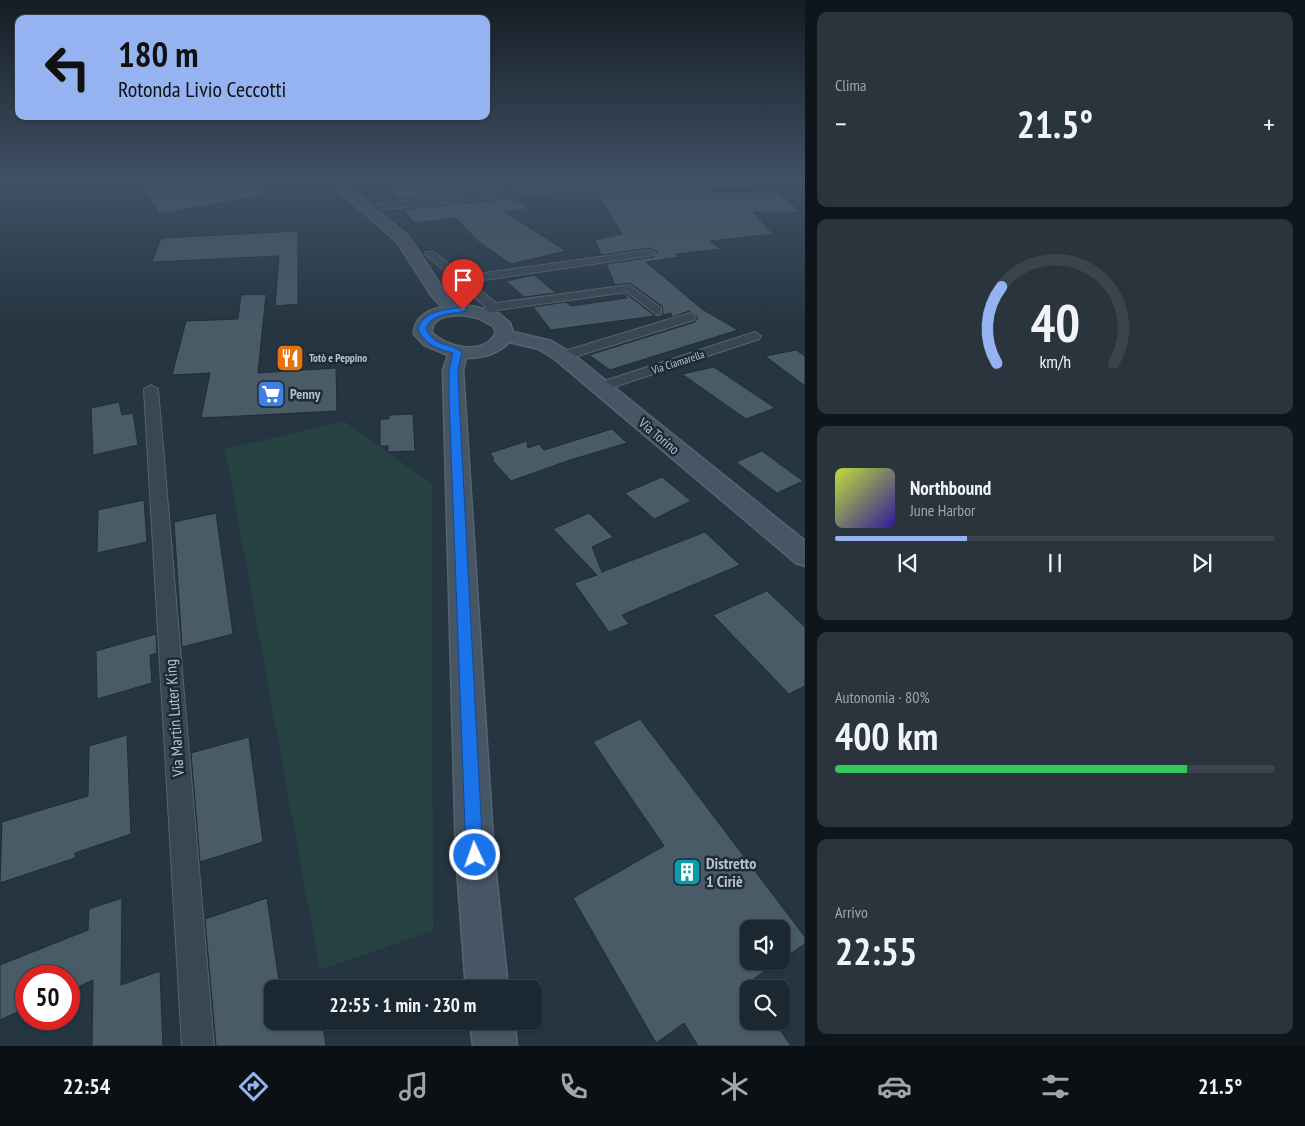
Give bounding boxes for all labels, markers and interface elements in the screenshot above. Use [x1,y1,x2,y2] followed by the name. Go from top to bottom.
[118,31,199,77] text: 180 m
[35,35,100,100] icon: left
[118,75,286,103] text: Rotonda Livio Ceccotti
[835,75,866,95] text: Clima
[1017,99,1093,148] text: 21.5°
[835,105,847,142] text: −
[1263,105,1275,142] text: +
[442,259,484,310] pin
[449,266,477,294] icon: arrive
[1030,289,1080,356] text: 40
[275,343,305,373] restaurant icon: Totò e Peppino
[649,347,706,377] street label: Via Ciamarella
[1039,350,1071,373] text: km/h
[309,351,367,365] place label: Totò e Peppino
[256,379,286,409] supermarket icon: Penny
[290,385,321,403] place label: Penny
[634,413,683,458] street label: Via Torino
[910,476,991,500] text: Northbound
[910,500,975,520] text: June Harbor
[894,549,922,577] icon: previous
[1041,549,1069,577] icon: pause
[1188,549,1216,577] icon: next
[160,659,188,778] street label: Via Martin Luter King
[835,687,930,707] text: Autonomia · 80%
[835,711,938,760] text: 400 km
[448,828,500,880] position arrow
[706,853,756,891] place label: Distretto 1 Ciriè
[672,857,702,887] building icon: Distretto 1 Ciriè
[835,902,868,922] text: Arrivo
[740,920,790,1030] map controls
[740,920,790,970] button: sound
[835,926,917,975] text: 22:55
[15,965,80,1030] speed limit sign: 50
[740,980,790,1030] button: search
[330,993,476,1017] text: 22:55 · 1 min · 230 m
[236,1069,271,1104] icon: directions
[396,1069,431,1104] icon: music
[556,1069,591,1104] icon: phone
[717,1069,752,1104] icon: climate
[877,1069,912,1104] icon: car
[1038,1069,1073,1104] icon: filters
[63,1072,110,1100] text: 22:54
[1198,1072,1242,1100] text: 21.5°

